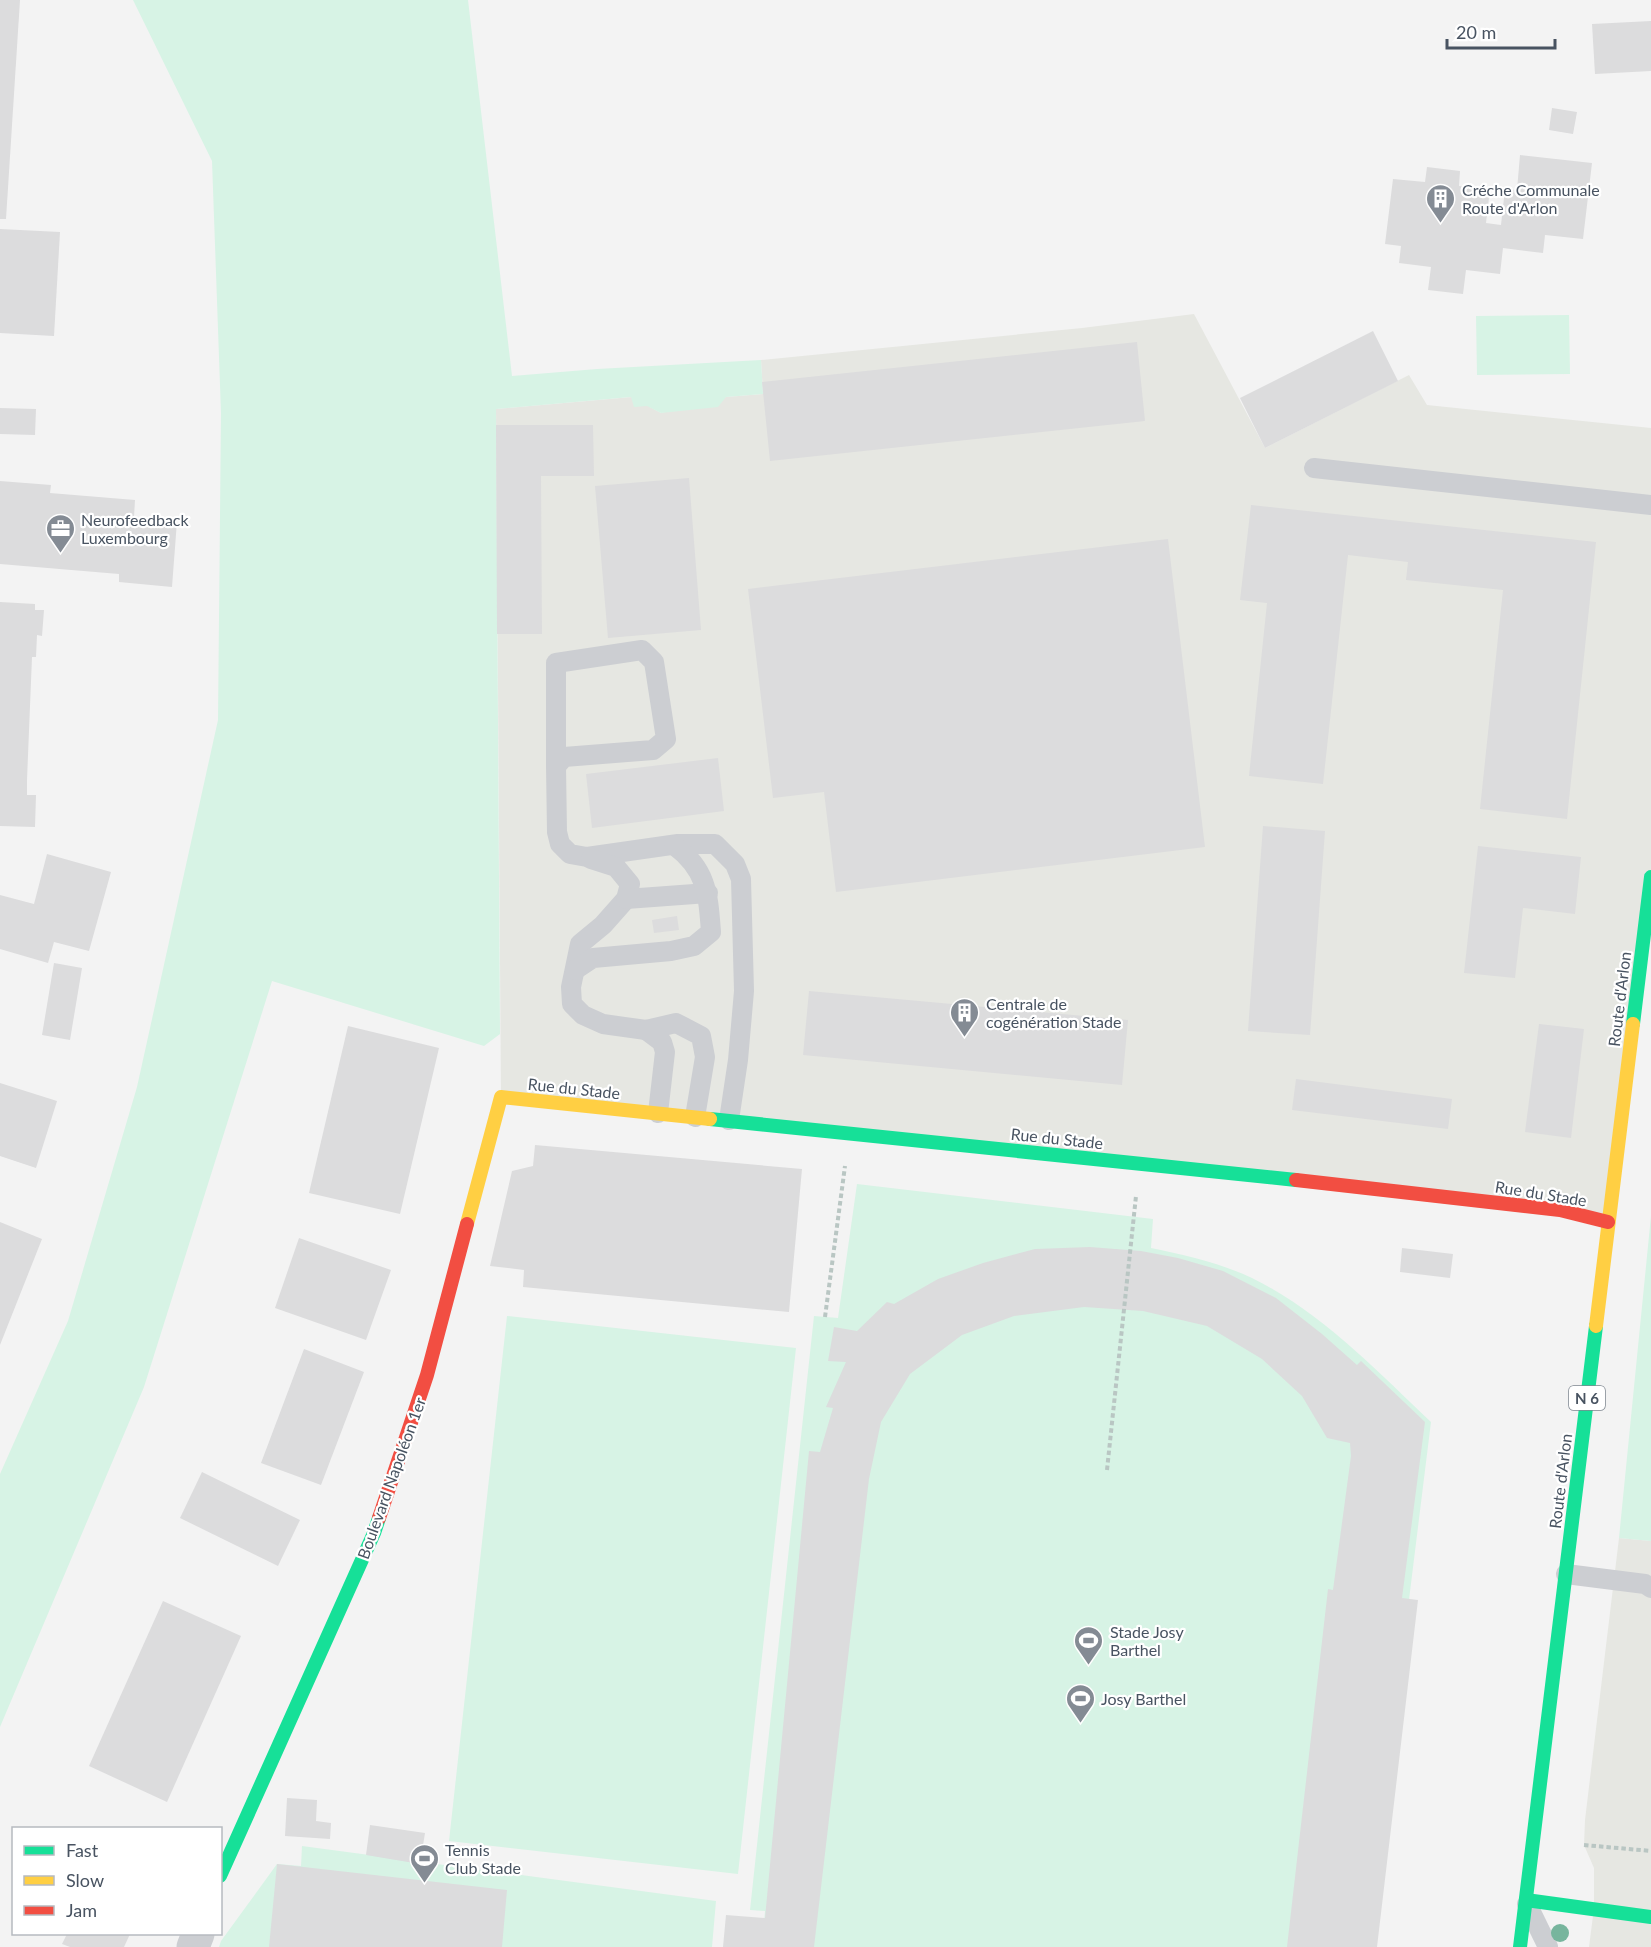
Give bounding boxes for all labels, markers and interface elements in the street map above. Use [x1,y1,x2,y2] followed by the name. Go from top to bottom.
[1447,12,1555,50] scale bar
[1456,21,1496,43] text: 20 m
[1462,180,1600,217] place label: Créche Communale Route d'Arlon
[1425,182,1457,224] building icon: Créche Communale Route d'Arlon
[81,510,189,547] place label: Neurofeedback Luxembourg
[44,512,76,554] office icon: Neurofeedback Luxembourg
[1604,950,1634,1048] street label: Route d'Arlon
[986,994,1121,1031] place label: Centrale de cogénération Stade
[949,996,981,1038] building icon: Centrale de cogénération Stade
[527,1074,621,1102] street label: Rue du Stade
[1010,1124,1104,1152] street label: Rue du Stade
[1494,1176,1588,1210] street label: Rue du Stade
[1569,1386,1605,1410] road number: N 6
[353,1394,429,1561] street label: Boulevard Napoléon 1er
[1545,1432,1575,1530] street label: Route d'Arlon
[1110,1622,1184,1659] place label: Stade Josy Barthel
[1073,1624,1105,1666] sports icon: Stade Josy Barthel
[1064,1682,1096,1724] sports icon: Josy Barthel
[1101,1689,1186,1708] place label: Josy Barthel
[12,1827,222,1935] legend
[66,1839,99,1861] text: Fast
[445,1840,521,1877] place label: Tennis Club Stade
[408,1842,440,1884] sports icon: Tennis Club Stade
[66,1869,104,1891] text: Slow
[66,1899,97,1921] text: Jam

